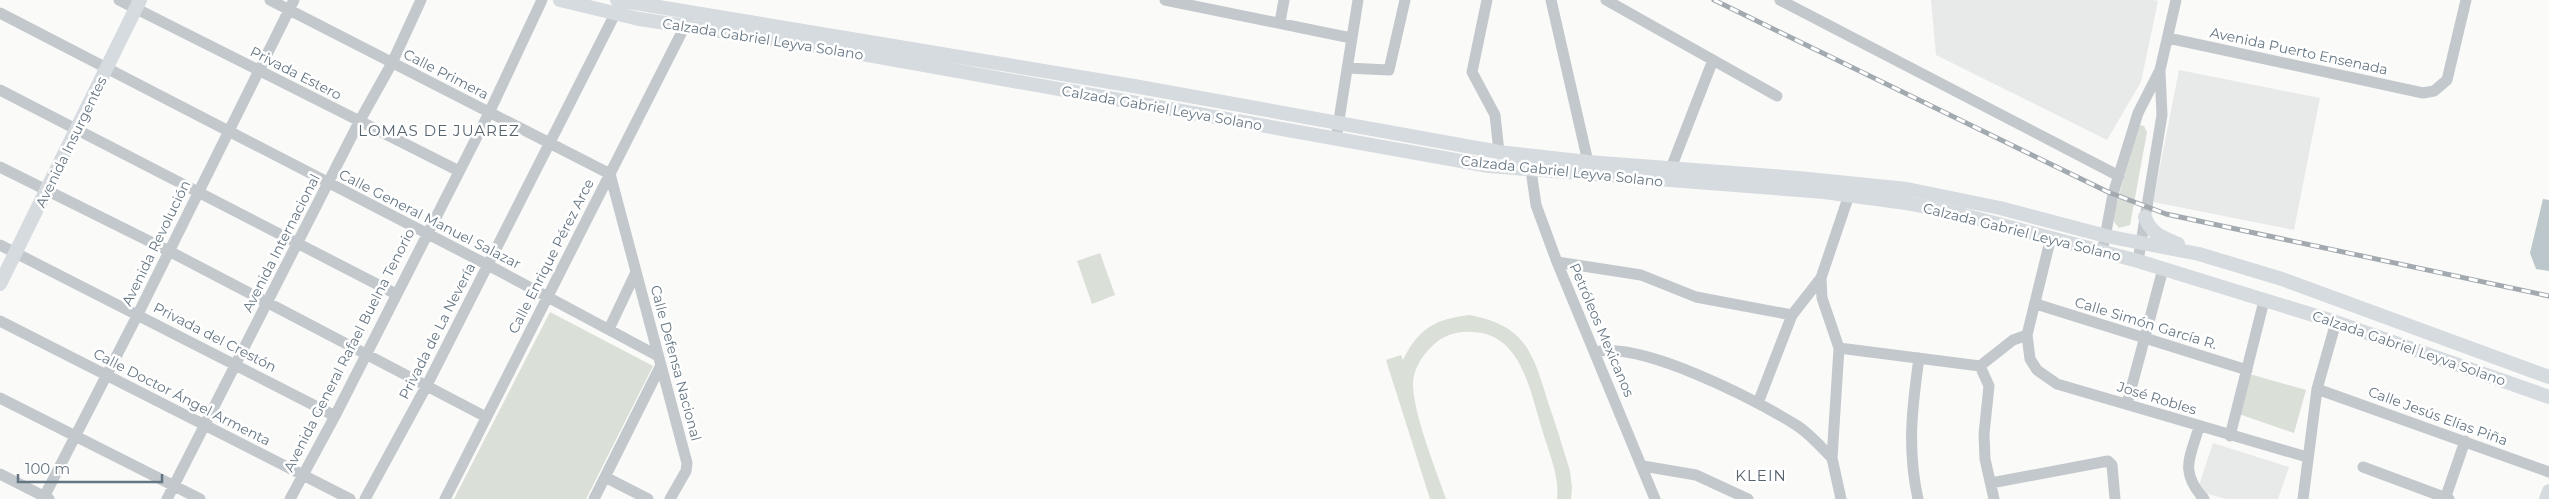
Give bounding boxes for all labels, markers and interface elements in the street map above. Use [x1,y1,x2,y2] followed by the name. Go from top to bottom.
[661,14,865,64] street label: Calzada Gabriel Leyva Solano
[2208,23,2390,79] street label: Avenida Puerto Ensenada
[247,42,345,104] street label: Privada Estero
[400,45,492,103] street label: Calle Primera
[31,73,111,211] street label: Avenida Insurgentes
[1060,81,1264,135] street label: Calzada Gabriel Leyva Solano
[358,121,520,140] district label: LOMAS DE JUAREZ
[1460,151,1664,191] street label: Calzada Gabriel Leyva Solano
[336,165,524,273] street label: Calle General Manuel Salazar
[238,171,324,315] street label: Avenida Internacional
[504,175,598,337] street label: Calle Enrique Pérez Arce
[118,177,194,309] street label: Avenida Revolución
[1921,199,2123,265] street label: Calzada Gabriel Leyva Solano
[280,225,419,475] street label: Avenida General Rafael Buelna Tenorio
[395,260,479,402] street label: Privada de La Nevería
[1566,260,1638,400] street label: Petróleos Mexicanos
[647,283,705,443] street label: Calle Defensa Nacional
[2073,293,2219,353] street label: Calle Simón García R.
[150,298,280,376] street label: Privada del Crestón
[2310,306,2508,390] street label: Calzada Gabriel Leyva Solano
[90,344,274,450] street label: Calle Doctor Ángel Armenta
[2114,377,2199,419] street label: José Robles
[2366,382,2510,450] street label: Calle Jesús Elías Piña
[18,452,161,484] scale bar
[25,459,70,478] text: 100 m
[1735,466,1787,485] district label: KLEIN

